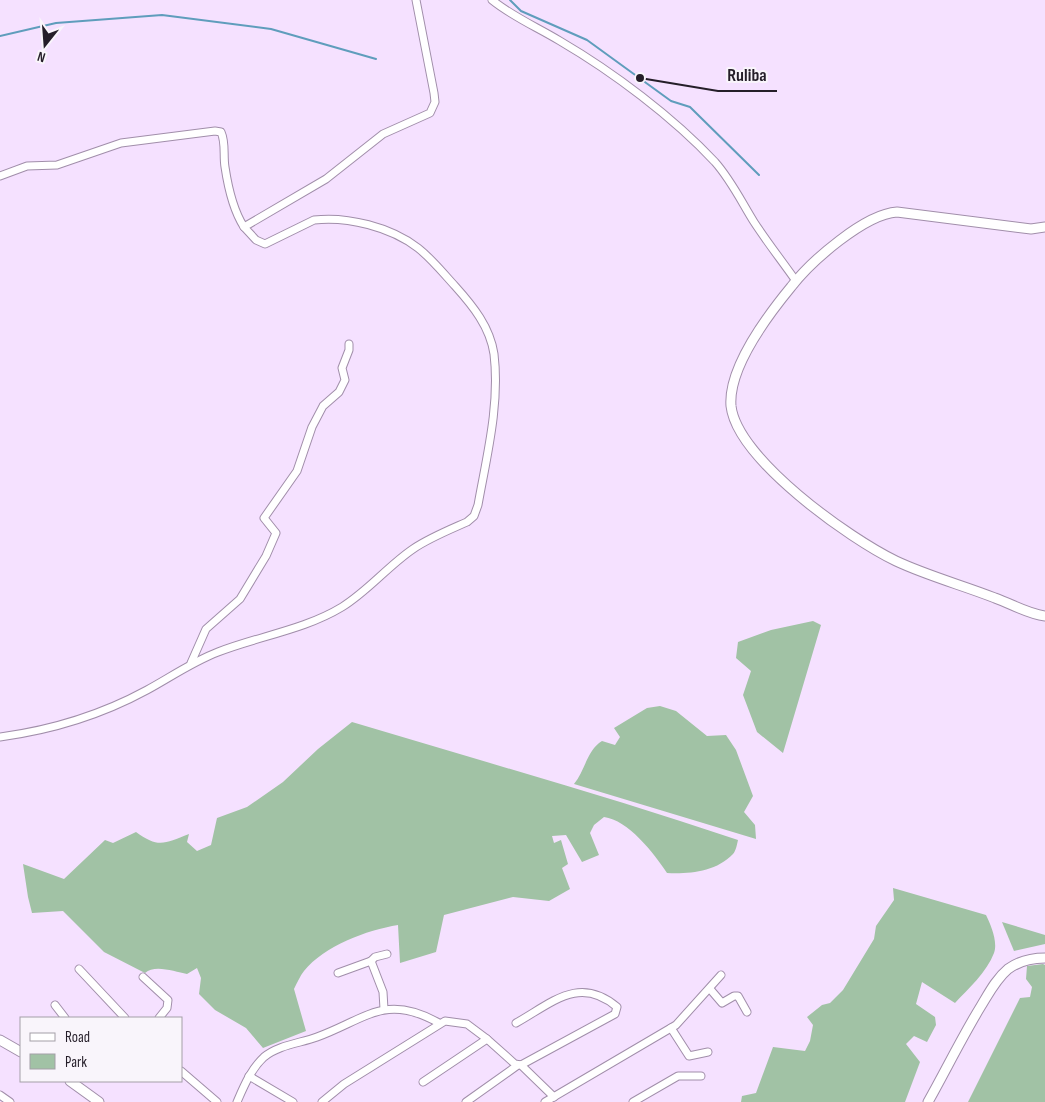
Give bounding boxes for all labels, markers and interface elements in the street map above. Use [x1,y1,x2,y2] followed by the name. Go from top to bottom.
[20,20,70,70] north arrow
[35,48,47,66] text: N
[718,58,777,91] callout: Ruliba
[727,65,767,86] text: Ruliba
[20,1017,182,1082] legend
[65,1028,90,1047] text: Road
[65,1053,87,1072] text: Park

